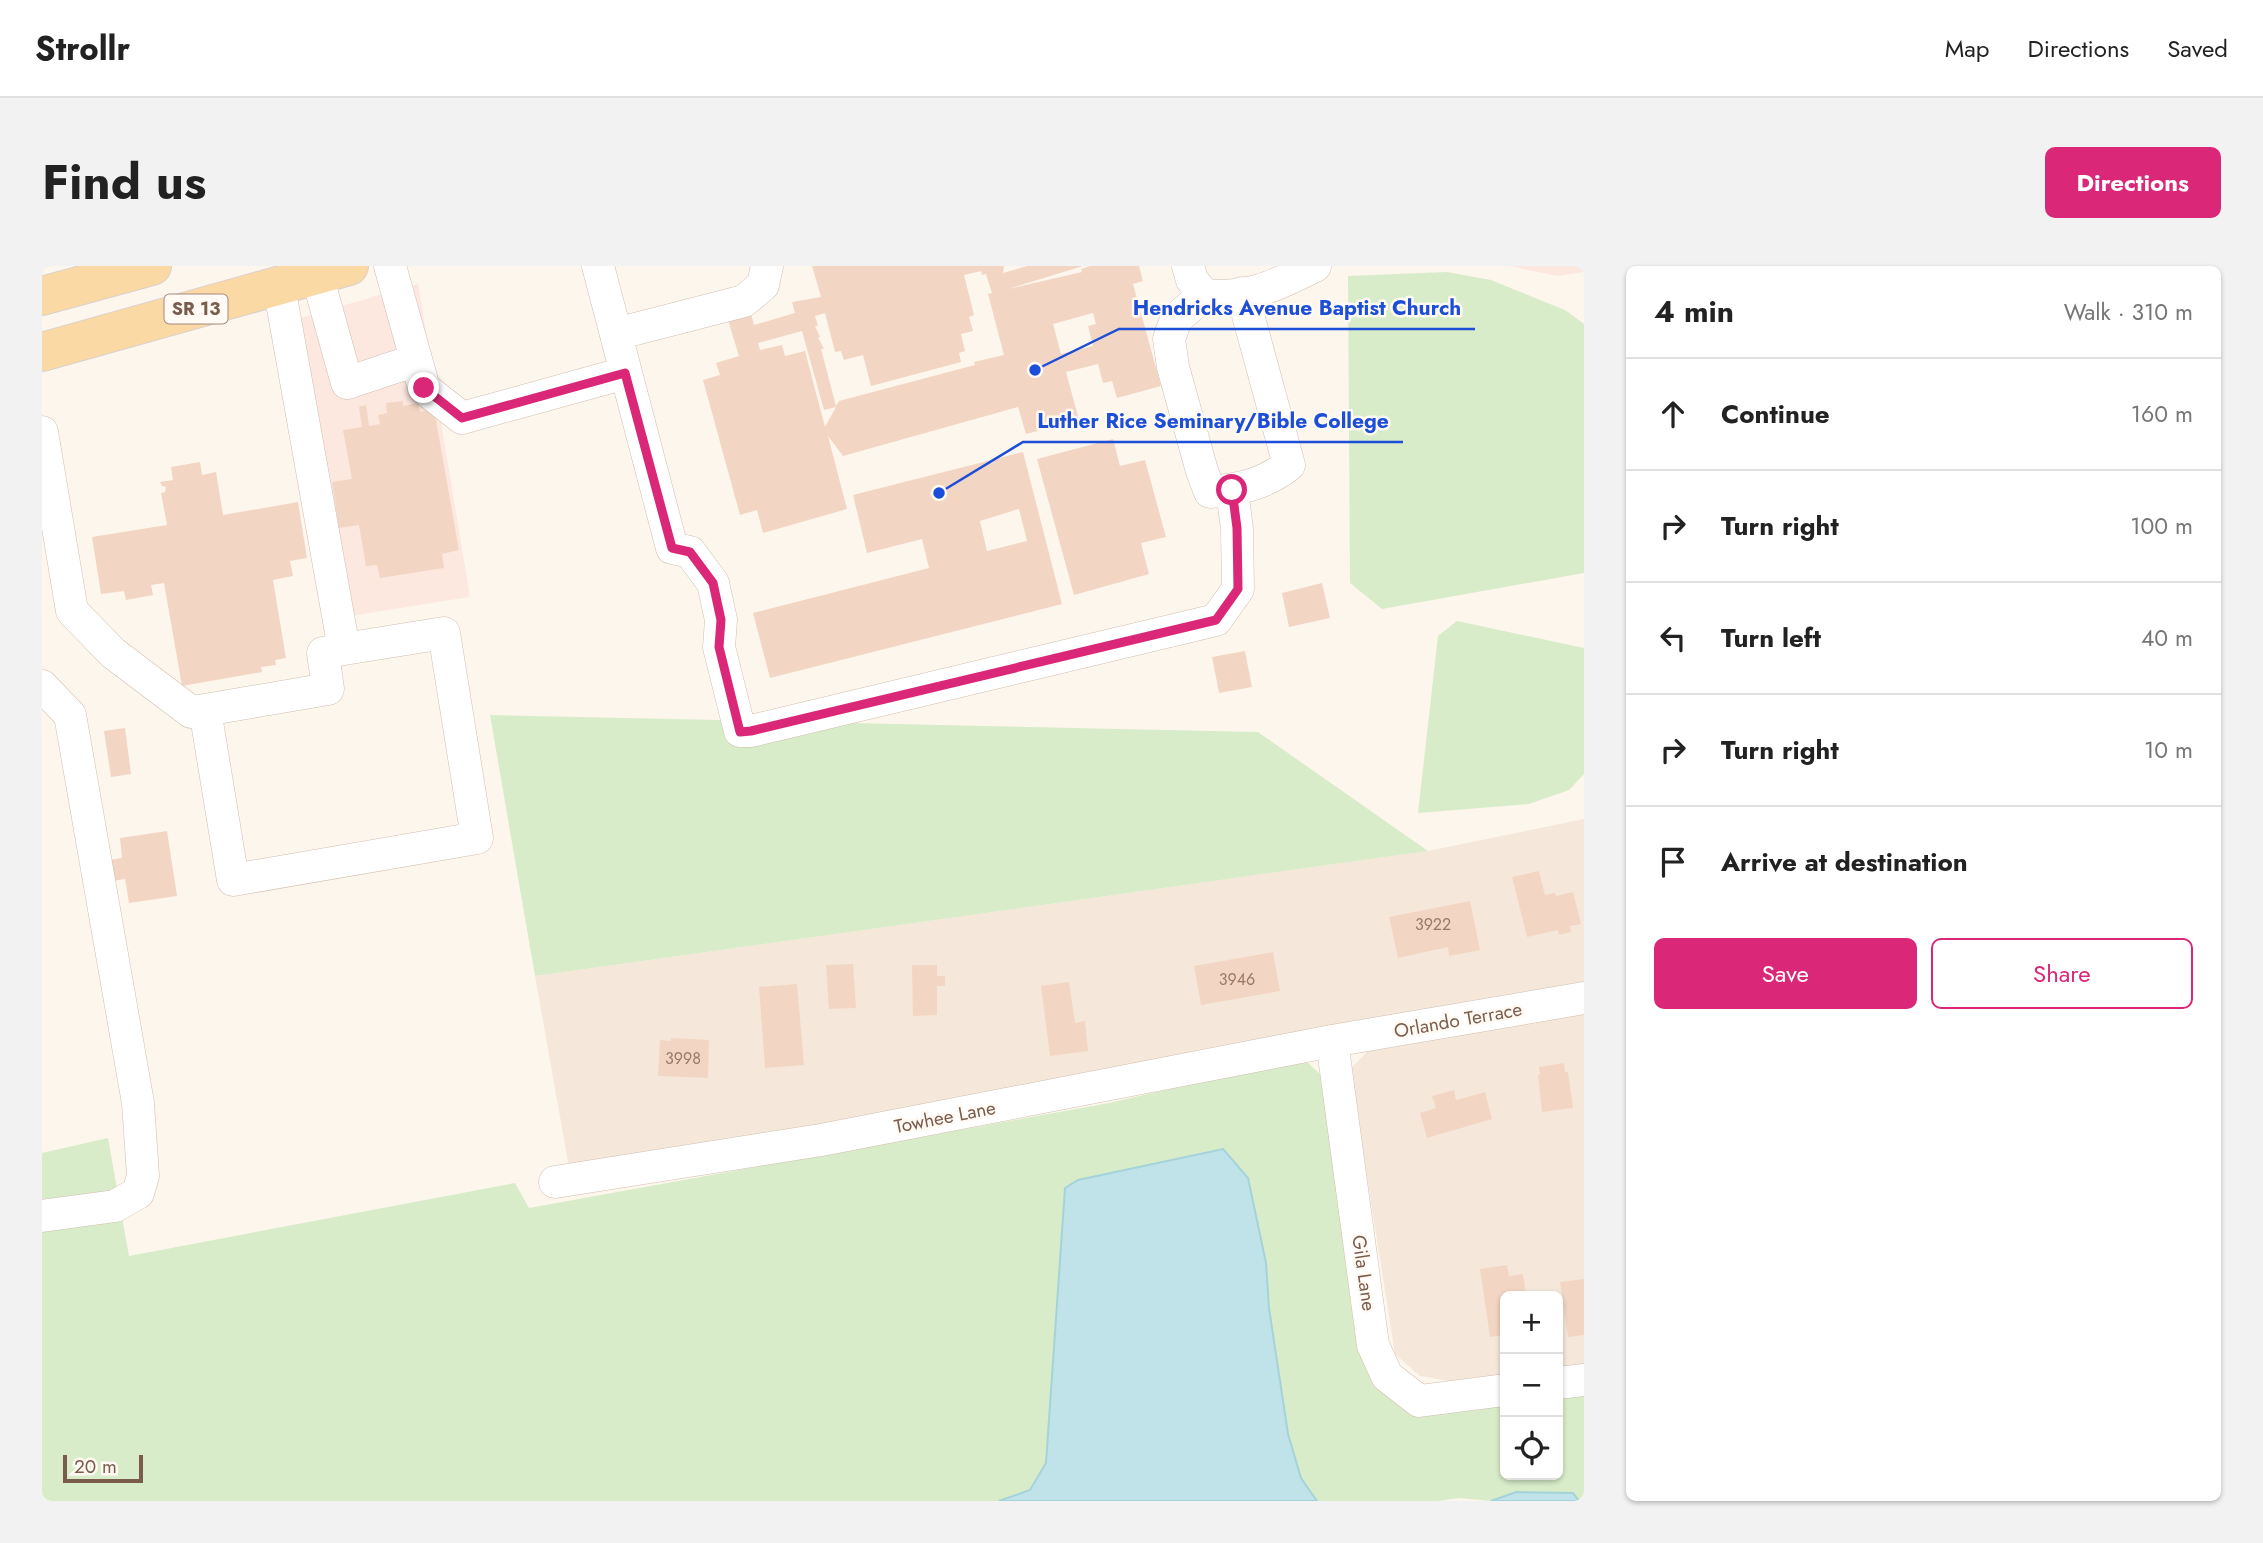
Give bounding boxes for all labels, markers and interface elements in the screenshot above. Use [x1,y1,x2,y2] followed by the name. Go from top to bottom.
[35,25,130,72] text: Strollr
[1945,31,1990,66] text: Map
[2028,31,2129,66] text: Directions
[2167,31,2228,66] text: Saved
[42,147,206,217] text: Find us
[2045,147,2221,218] button: Directions
[1119,287,1475,329] callout: Hendricks Avenue Baptist Church
[1654,290,1734,333] text: 4 min
[1133,293,1461,323] text: Hendricks Avenue Baptist Church
[164,294,228,324] road number: SR 13
[2064,295,2193,329] text: Walk · 310 m
[408,372,439,403] route end
[1654,395,1692,433] icon: ahead
[1721,395,1830,433] text: Continue
[2131,397,2193,431] text: 160 m
[1023,400,1403,442] callout: Luther Rice Seminary/Bible College
[1037,406,1389,436] text: Luther Rice Seminary/Bible College
[1216,474,1247,505] route start
[1654,507,1692,545] icon: right
[1721,507,1839,545] text: Turn right
[2130,509,2193,543] text: 100 m
[1654,619,1692,657] icon: left
[1721,619,1821,657] text: Turn left
[2141,621,2193,655] text: 40 m
[1654,731,1692,769] icon: right
[1721,731,1839,769] text: Turn right
[2144,733,2193,767] text: 10 m
[1654,843,1692,881] icon: arrive
[1721,843,1968,881] text: Arrive at destination
[1415,913,1451,936] house number: 3922
[1654,938,1917,1009] button: Save
[1931,938,2193,1009] button: Share
[1219,968,1255,991] house number: 3946
[1392,995,1524,1045] street label: Orlando Terrace
[665,1047,701,1070] house number: 3998
[892,1094,998,1140] street label: Towhee Lane
[1345,1233,1383,1313] street label: Gila Lane
[1500,1291,1563,1480] map controls
[1500,1291,1563,1354] button: +
[1500,1354,1563,1417] button: −
[1500,1417,1563,1480] button: locate
[63,1452,144,1484] scale bar
[74,1453,117,1480] text: 20 m

